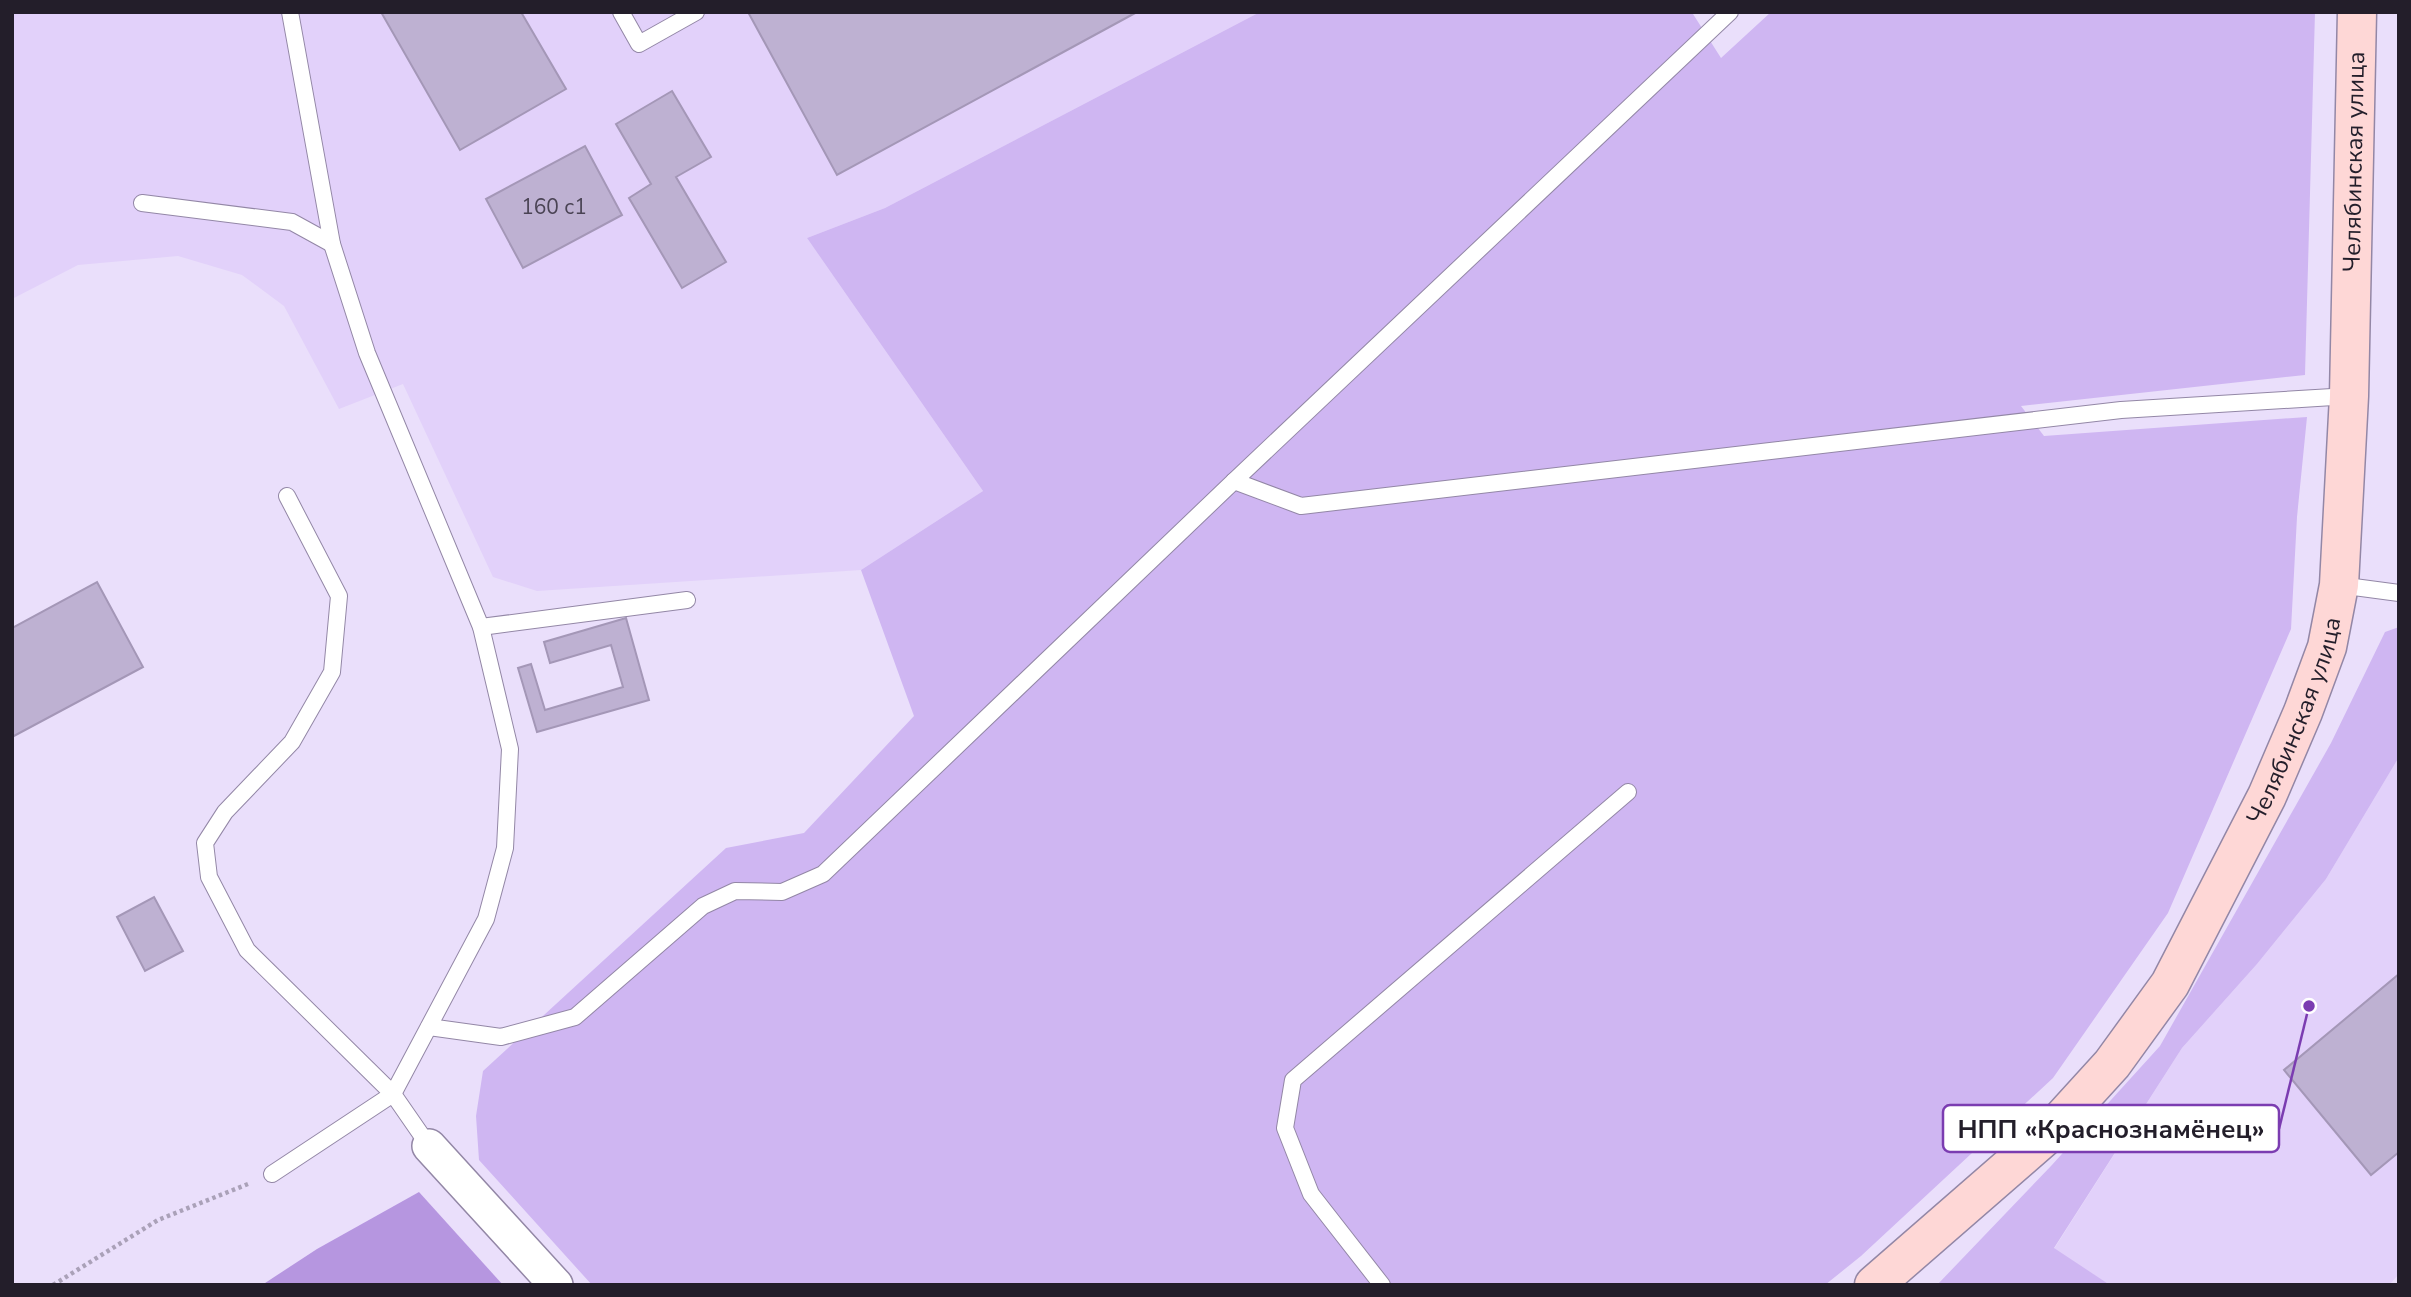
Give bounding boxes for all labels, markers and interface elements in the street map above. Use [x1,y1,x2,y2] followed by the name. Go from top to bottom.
[2336,51,2372,272] street label: Челябинская улица
[521,193,587,221] house number: 160 с1
[2239,614,2348,830] street label: Челябинская улица
[1943,1105,2279,1152] callout: НПП «Краснознамёнец»
[1957,1112,2265,1147] text: НПП «Краснознамёнец»

